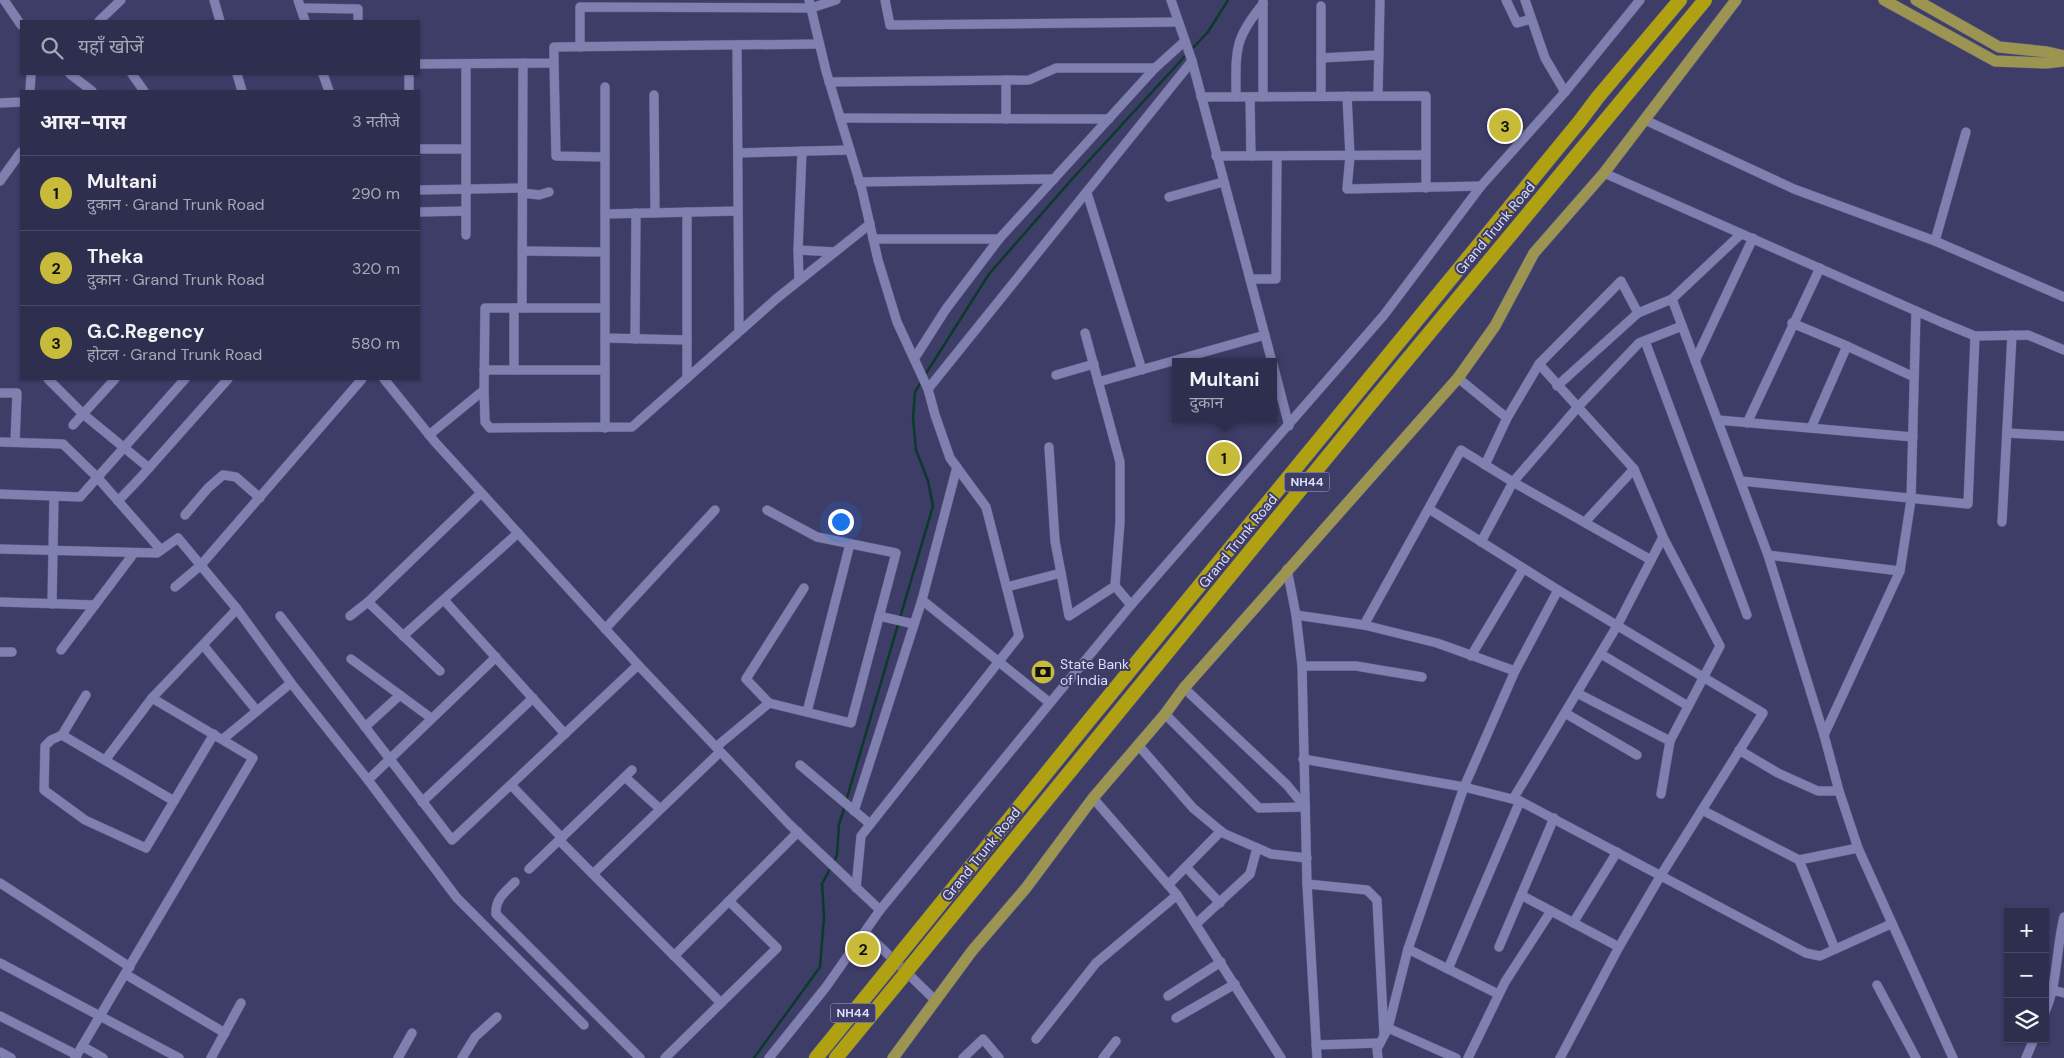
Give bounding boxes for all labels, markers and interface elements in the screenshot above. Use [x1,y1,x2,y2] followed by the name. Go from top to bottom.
[20,20,420,75] search box
[38,34,66,62] icon: search
[78,34,144,59] text: यहाँ खोजें
[1489,107,1521,145] pin: 3
[40,108,126,136] text: आस-पास
[352,111,400,132] text: 3 नतीजे
[87,169,157,194] text: Multani
[1451,178,1539,278] street label: Grand Trunk Road
[53,183,59,204] text: 1
[351,183,400,204] text: 290 m
[87,194,265,215] text: दुकान · Grand Trunk Road
[87,244,143,269] text: Theka
[51,258,61,279] text: 2
[352,258,400,279] text: 320 m
[87,269,265,290] text: दुकान · Grand Trunk Road
[87,319,205,344] text: G.C.Regency
[51,333,61,354] text: 3
[351,333,400,354] text: 580 m
[87,344,262,365] text: होटल · Grand Trunk Road
[1172,358,1277,423] popup
[1190,367,1259,392] text: Multani
[1190,392,1223,413] text: दुकान
[1208,439,1240,477] pin: 1
[1284,472,1330,492] road number: NH44
[1195,490,1281,592] street label: Grand Trunk Road
[828,509,854,535] your location
[1060,655,1129,689] place label: State Bank of India
[1030,659,1056,685] bank icon: State Bank of India
[938,803,1024,905] street label: Grand Trunk Road
[2004,908,2049,1043] map controls
[2004,908,2049,953] button: +
[847,930,879,968] pin: 2
[2004,953,2049,998] button: −
[2004,998,2049,1043] button: layers
[830,1004,876,1022] road number: NH44

